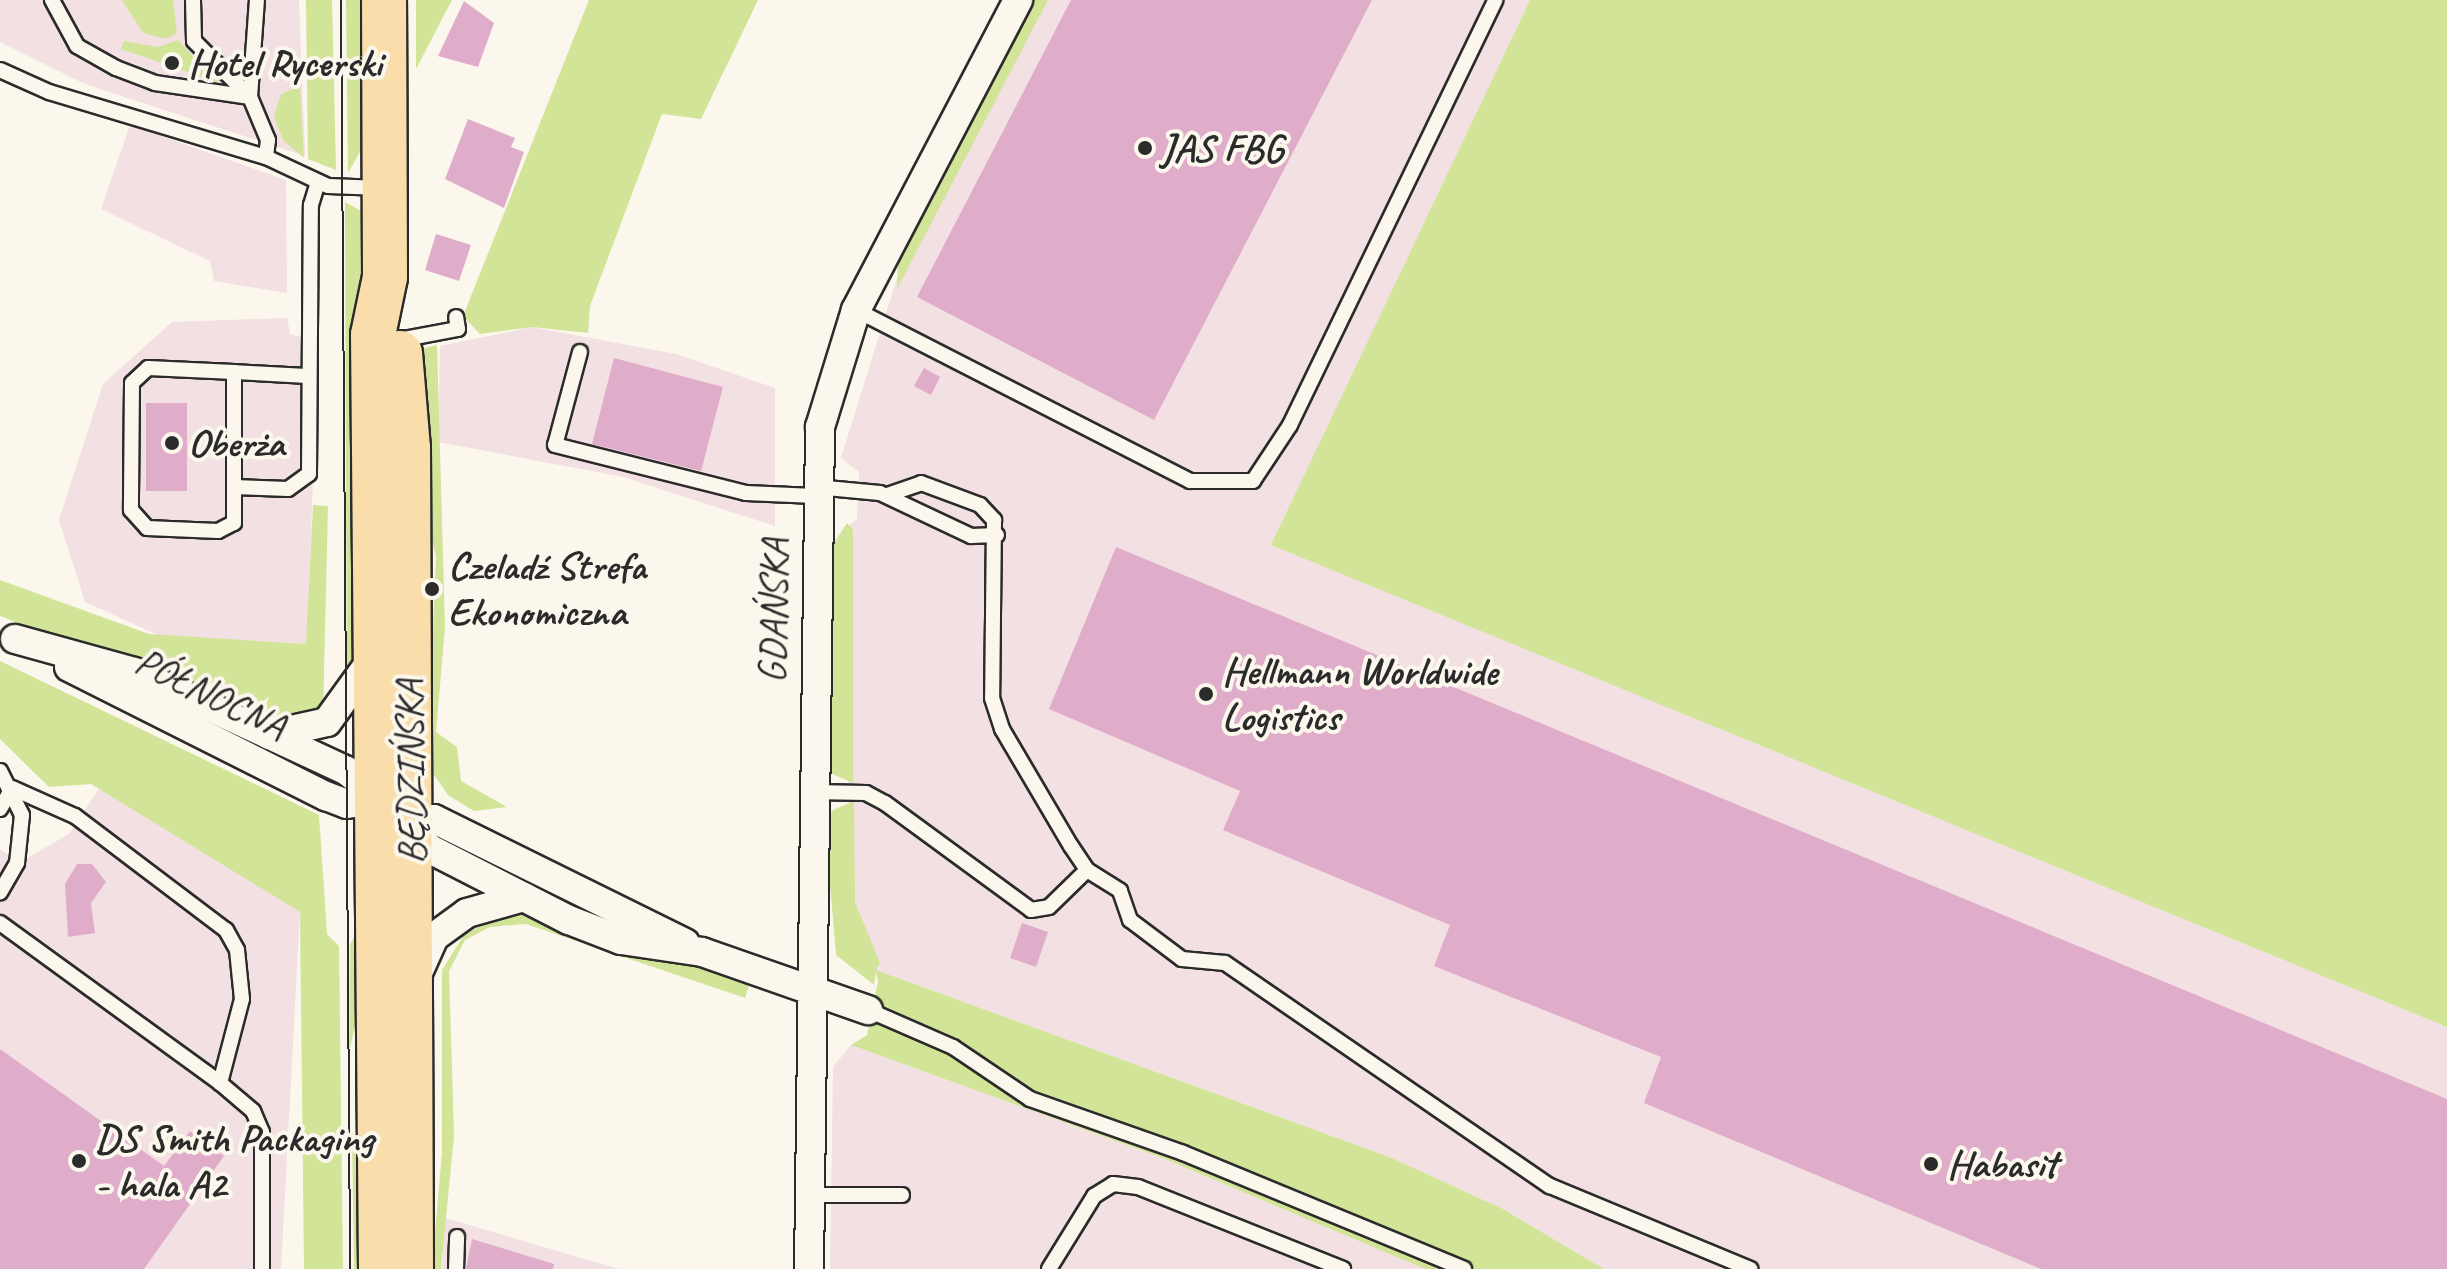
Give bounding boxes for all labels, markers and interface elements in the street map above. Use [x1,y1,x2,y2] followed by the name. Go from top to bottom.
[188,39,384,87] place label: Hotel Rycerski
[163,54,181,72] marker: Hotel Rycerski
[1161,124,1282,172] place label: JAS FBG
[1136,139,1154,157] marker: JAS FBG
[188,419,284,467] place label: Oberża
[163,434,181,452] marker: Oberża
[748,538,798,684] street label: GDAŃSKA
[448,542,646,636] place label: Czeladź Strefa Ekonomiczna
[423,580,441,598] marker: Czeladź Strefa Ekonomiczna
[128,636,294,750] street label: PÓŁNOCNA
[1222,647,1497,741] place label: Hellmann Worldwide Logistics
[384,679,436,865] street label: BĘDZIŃSKA
[1197,685,1215,703] marker: Hellmann Worldwide Logistics
[95,1114,375,1208] place label: DS Smith Packaging - hala A2
[1947,1140,2057,1188] place label: Habasit
[70,1152,88,1170] marker: DS Smith Packaging - hala A2
[1922,1155,1940,1173] marker: Habasit

